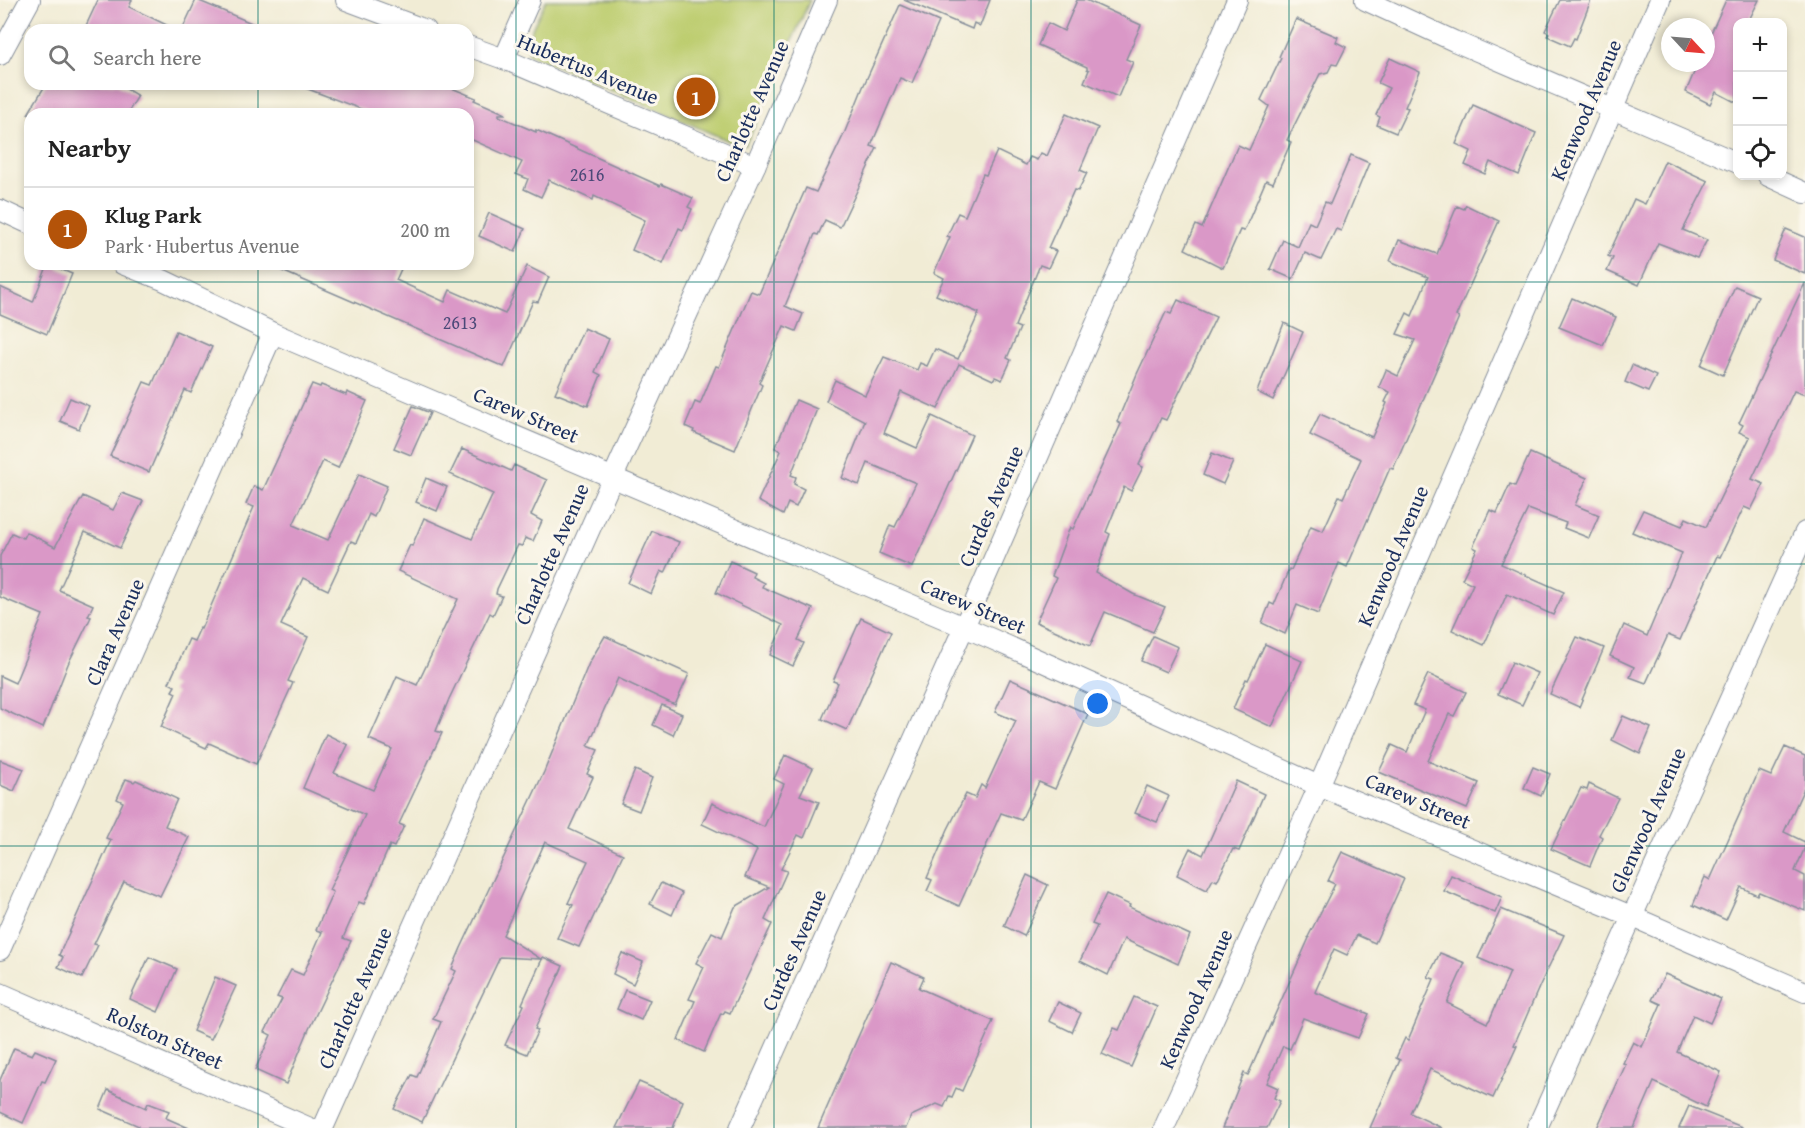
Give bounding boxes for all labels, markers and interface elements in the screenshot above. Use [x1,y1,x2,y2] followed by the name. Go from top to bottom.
[1661,18,1715,72] north arrow
[1733,18,1787,180] map controls
[1733,18,1787,72] button: +
[24,24,474,90] search box
[513,25,664,112] street label: Hubertus Avenue
[1542,34,1629,185] street label: Kenwood Avenue
[706,35,797,187] street label: Charlotte Avenue
[45,41,78,74] icon: search
[93,41,202,73] text: Search here
[1733,72,1787,126] button: −
[676,74,716,120] pin: 1
[1733,126,1787,180] button: locate
[48,128,131,167] text: Nearby
[570,161,604,188] house number: 2616
[105,199,201,231] text: Klug Park
[62,215,73,244] text: 1
[400,215,450,244] text: 200 m
[105,231,299,260] text: Park · Hubertus Avenue
[443,309,477,336] house number: 2613
[468,378,584,451] street label: Carew Street
[950,440,1031,571] street label: Curdes Avenue
[506,478,597,630] street label: Charlotte Avenue
[1349,480,1436,631] street label: Kenwood Avenue
[915,569,1031,642] street label: Carew Street
[77,573,152,691] street label: Clara Avenue
[1083,689,1112,718] your location
[1602,742,1694,898] street label: Glenwood Avenue
[1360,764,1476,837] street label: Carew Street
[753,884,834,1015] street label: Curdes Avenue
[309,922,400,1074] street label: Charlotte Avenue
[1151,924,1240,1074] street label: Kenwood Avenue
[102,998,229,1077] street label: Rolston Street

